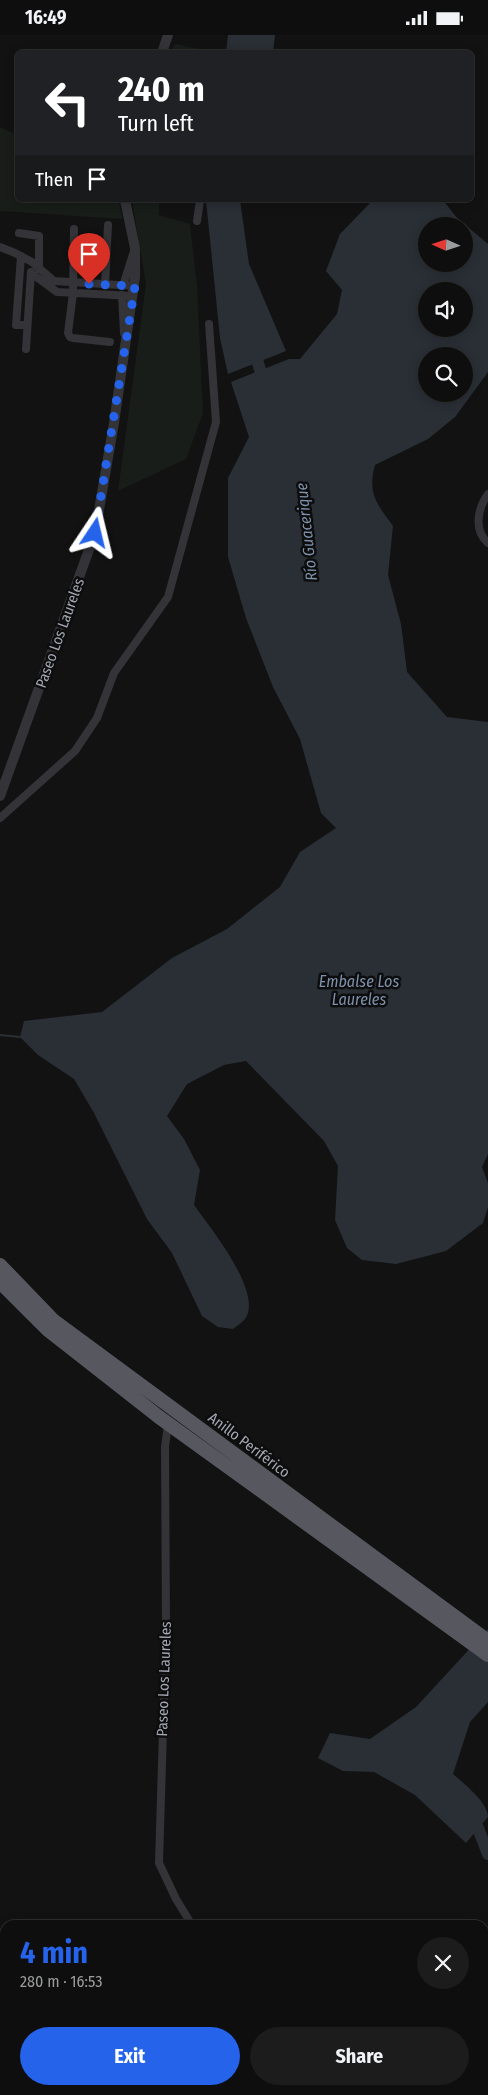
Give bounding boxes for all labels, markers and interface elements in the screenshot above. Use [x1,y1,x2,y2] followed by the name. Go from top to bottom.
[25,6,66,29] text: 16:49
[118,68,205,110] text: 240 m
[35,70,100,135] icon: left
[118,110,194,137] text: Turn left
[83,165,111,193] icon: arrive
[35,168,73,191] text: Then
[418,217,472,273] north arrow
[418,217,473,402] map controls
[68,233,110,284] pin
[75,240,103,268] icon: arrive
[418,282,473,337] button: sound
[418,347,473,402] button: search
[292,482,321,582] water label: Río Guacerique
[68,506,120,558] position arrow
[32,576,88,690] street label: Paseo Los Laureles
[319,972,399,1009] water label: Embalse Los Laureles
[205,1408,293,1482] street label: Anillo Periférico
[153,1621,175,1737] street label: Paseo Los Laureles
[20,1935,88,1971] text: 4 min
[417,1937,469,1989] button: close
[20,1972,102,1991] text: 280 m · 16:53
[20,2027,240,2085] button: Exit
[250,2027,469,2085] button: Share

